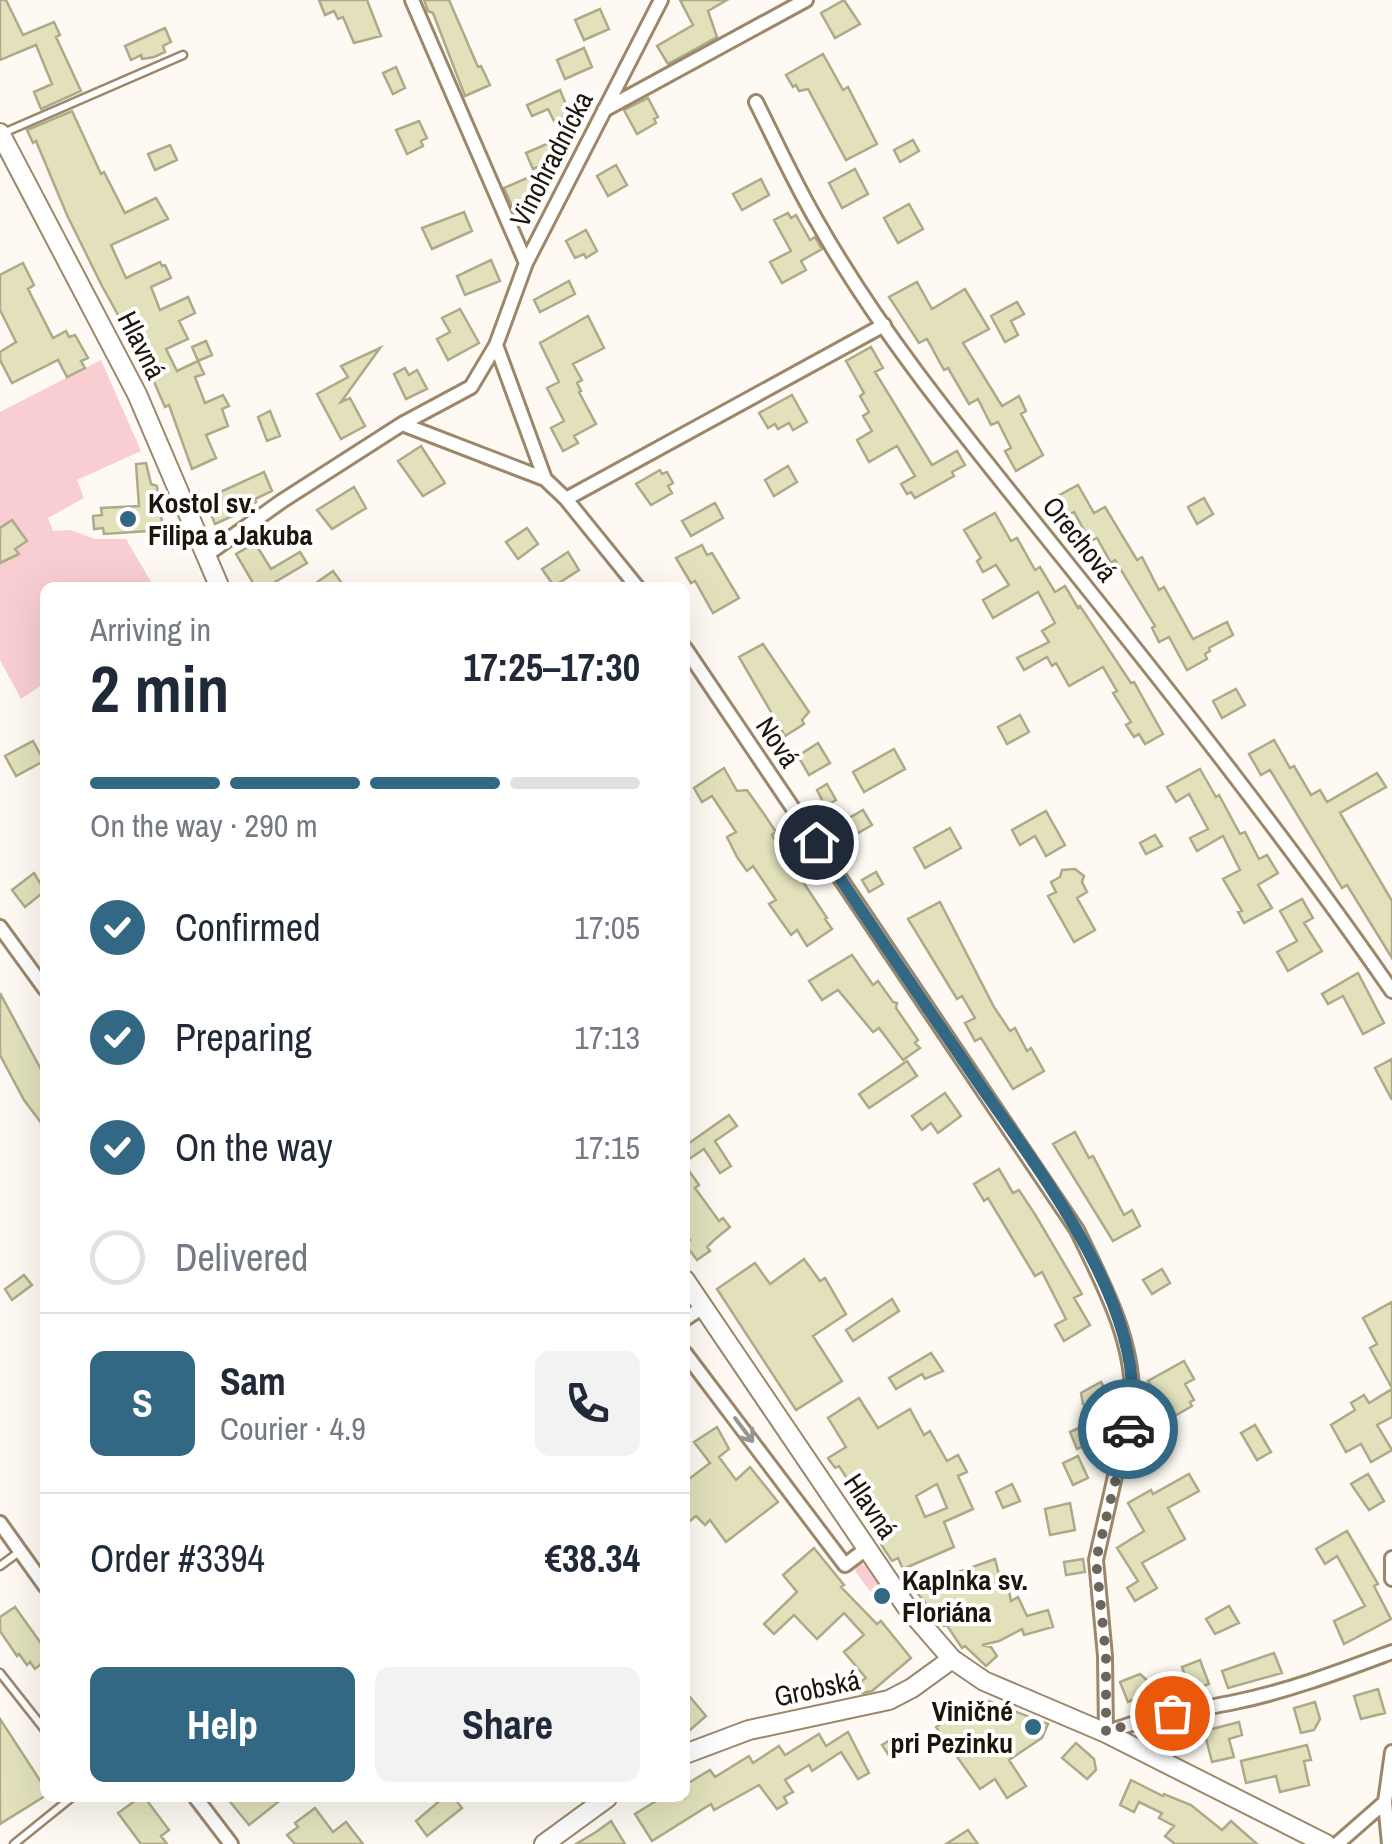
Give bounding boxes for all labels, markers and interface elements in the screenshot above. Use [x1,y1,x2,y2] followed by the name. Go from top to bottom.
[501,84,602,233] street label: Vinohradnícka
[109,305,175,386] street label: Hlavná
[148,484,313,554] place label: Kostol sv. Filipa a Jakuba
[1034,488,1126,590] street label: Orechová
[117,508,139,530] marker: Kostol sv. Filipa a Jakuba
[90,608,211,651] text: Arriving in
[463,642,640,693] text: 17:25–17:30
[90,645,229,732] text: 2 min
[747,709,809,775] street label: Nová
[774,800,859,885] pin
[90,804,318,847] text: On the way · 290 m
[789,815,844,870] icon: home
[90,900,145,955] icon: check
[175,902,320,953] text: Confirmed
[574,906,640,949] text: 17:05
[90,1010,145,1065] icon: check
[175,1012,312,1063] text: Preparing
[574,1016,640,1059] text: 17:13
[90,1120,145,1175] icon: check
[175,1122,333,1173] text: On the way
[574,1126,640,1169] text: 17:15
[175,1232,308,1283] text: Delivered
[535,1351,640,1456] button: phone
[220,1356,286,1407] text: Sam
[132,1378,153,1429] text: S
[1078,1379,1178,1479] courier
[1101,1402,1156,1457] icon: car
[220,1407,366,1450] text: Courier · 4.9
[733,1417,755,1443] one-way arrow
[835,1466,907,1546] street label: Hlavná
[90,1533,265,1584] text: Order #3394
[545,1533,640,1584] text: €38.34
[902,1561,1028,1631] place label: Kaplnka sv. Floriána
[871,1585,893,1607] marker: Kaplnka sv. Floriána
[771,1660,864,1716] street label: Grobská
[90,1667,355,1782] button: Help
[375,1667,640,1782] button: Share
[1130,1671,1215,1756] pin
[1145,1686,1200,1741] icon: bag
[890,1692,1013,1762] place label: Viničné pri Pezinku
[1022,1716,1044,1738] marker: Viničné pri Pezinku

